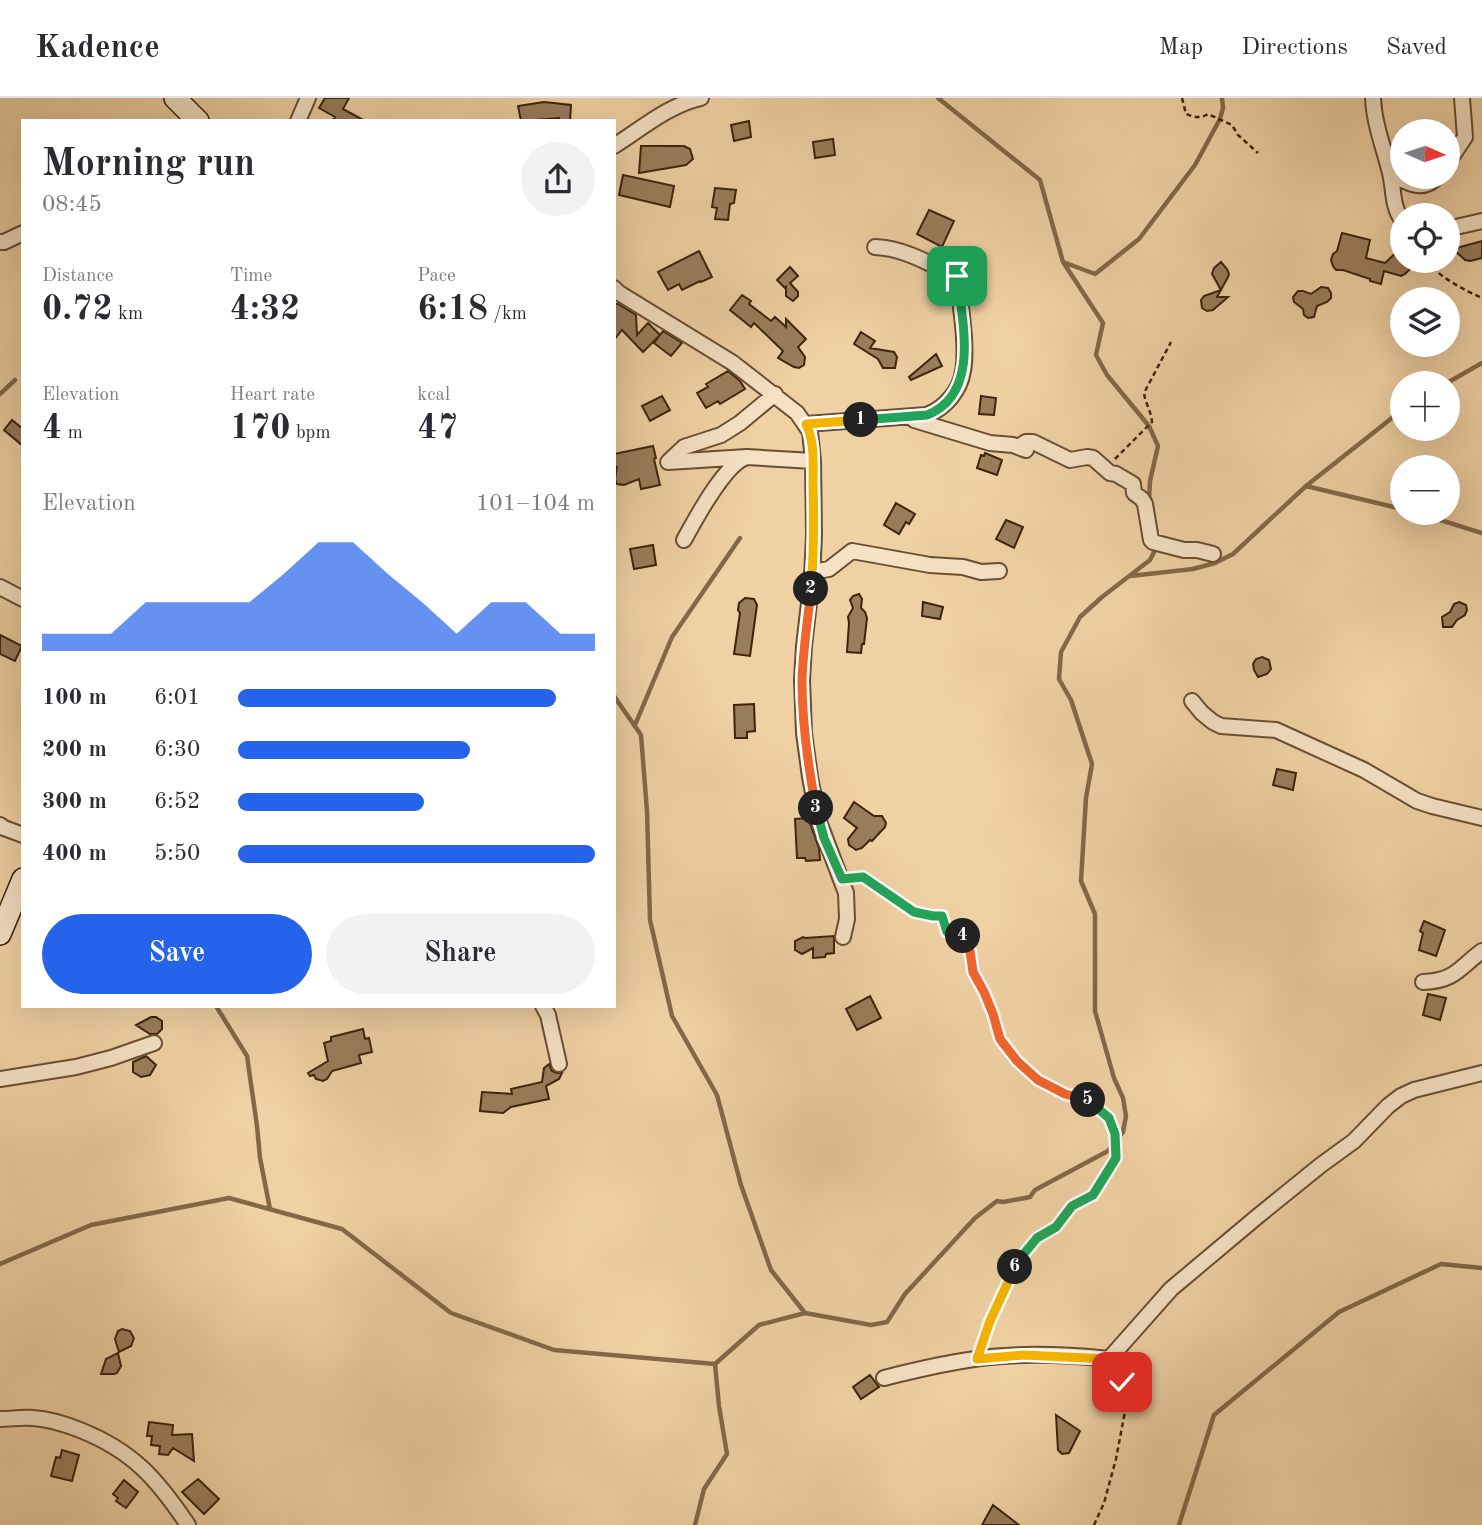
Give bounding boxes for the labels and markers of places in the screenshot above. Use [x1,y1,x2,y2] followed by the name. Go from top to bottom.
[927,246,987,306] pin
[844,402,878,438] pin: 1
[794,572,828,606] pin: 2
[798,790,834,826] pin: 3
[946,918,981,954] pin: 4
[1070,1082,1106,1118] pin: 5
[998,1250,1032,1284] pin: 6
[1092,1352,1152,1412] pin

